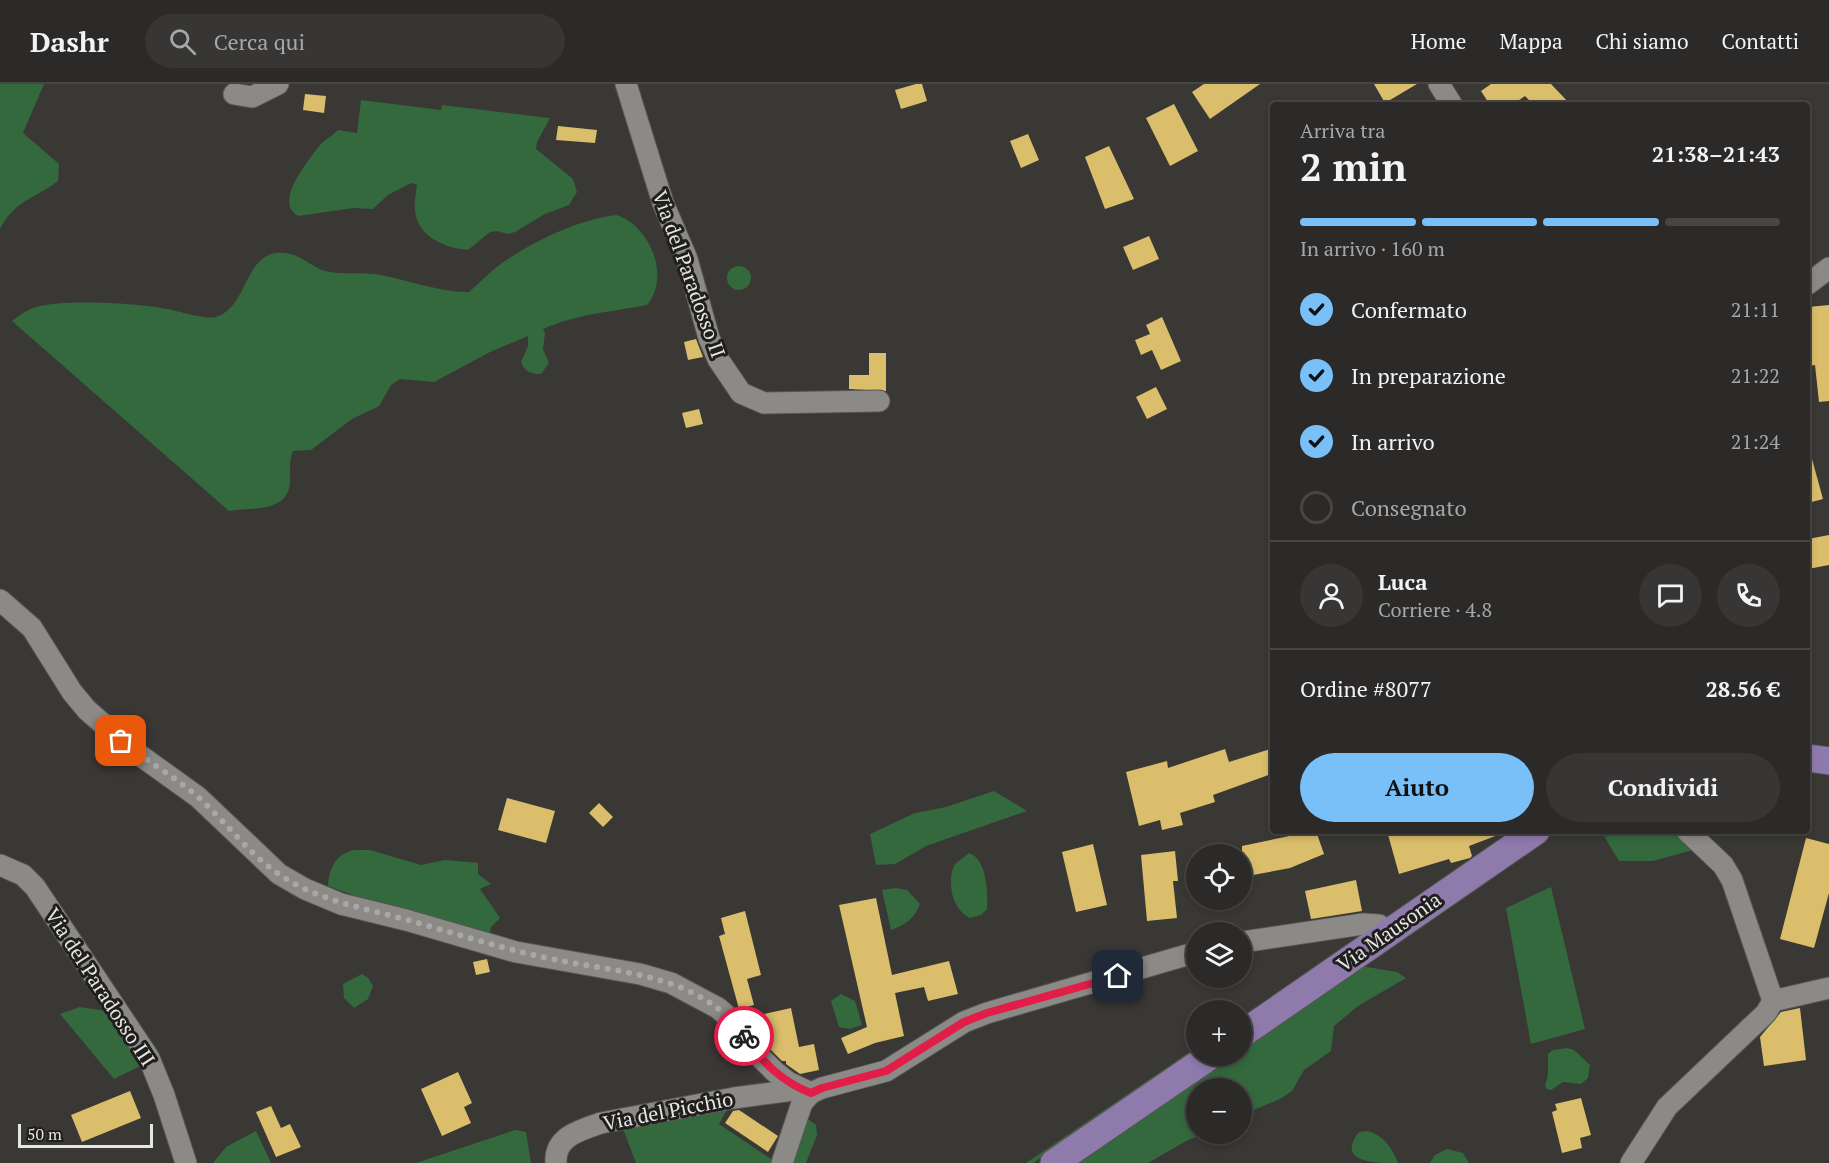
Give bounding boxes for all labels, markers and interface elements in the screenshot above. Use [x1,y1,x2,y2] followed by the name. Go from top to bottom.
[145,14,565,68] search box
[30,23,109,60] text: Dashr
[166,25,199,58] icon: search
[214,27,305,56] text: Cerca qui
[1411,27,1466,55] text: Home
[1499,27,1563,55] text: Mappa
[1596,27,1689,55] text: Chi siamo
[1722,27,1799,55] text: Contatti
[1300,117,1385,144] text: Arriva tra
[1652,139,1780,168] text: 21:38–21:43
[1300,140,1407,192] text: 2 min
[647,187,732,361] street label: Via del Paradosso II
[1300,235,1445,262] text: In arrivo · 160 m
[1300,293,1333,326] icon: check
[1351,295,1467,324] text: Confermato
[1731,296,1780,323] text: 21:11
[1300,359,1333,392] icon: check
[1351,361,1506,390] text: In preparazione
[1731,362,1780,389] text: 21:22
[1300,425,1333,458] icon: check
[1351,427,1435,456] text: In arrivo
[1731,428,1780,455] text: 21:24
[1351,493,1467,522] text: Consegnato
[1300,564,1363,627] button: person
[1639,564,1702,627] button: chat
[1717,564,1780,627] button: phone
[1378,567,1427,596] text: Luca
[1378,596,1492,623] text: Corriere · 4.8
[1300,674,1432,703] text: Ordine #8077
[1705,674,1780,703] text: 28.56 €
[95,715,146,766] pin
[104,724,137,757] icon: bag
[1300,753,1534,822] button: Aiuto
[1546,753,1780,822] button: Condividi
[1186,844,1252,1144] map controls
[1186,844,1252,910] button: locate
[1331,886,1446,977] street label: Via Mausonia
[39,903,162,1071] street label: Via del Paradosso III
[1186,922,1252,988] button: layers
[1092,950,1143,1001] pin
[1101,959,1134,992] icon: home
[1186,1000,1252,1066] button: +
[714,1006,774,1066] courier
[728,1020,761,1053] icon: bike
[1186,1078,1252,1144] button: −
[601,1085,735,1136] street label: Via del Picchio
[18,1121,153,1148] scale bar
[27,1123,62,1145] text: 50 m

